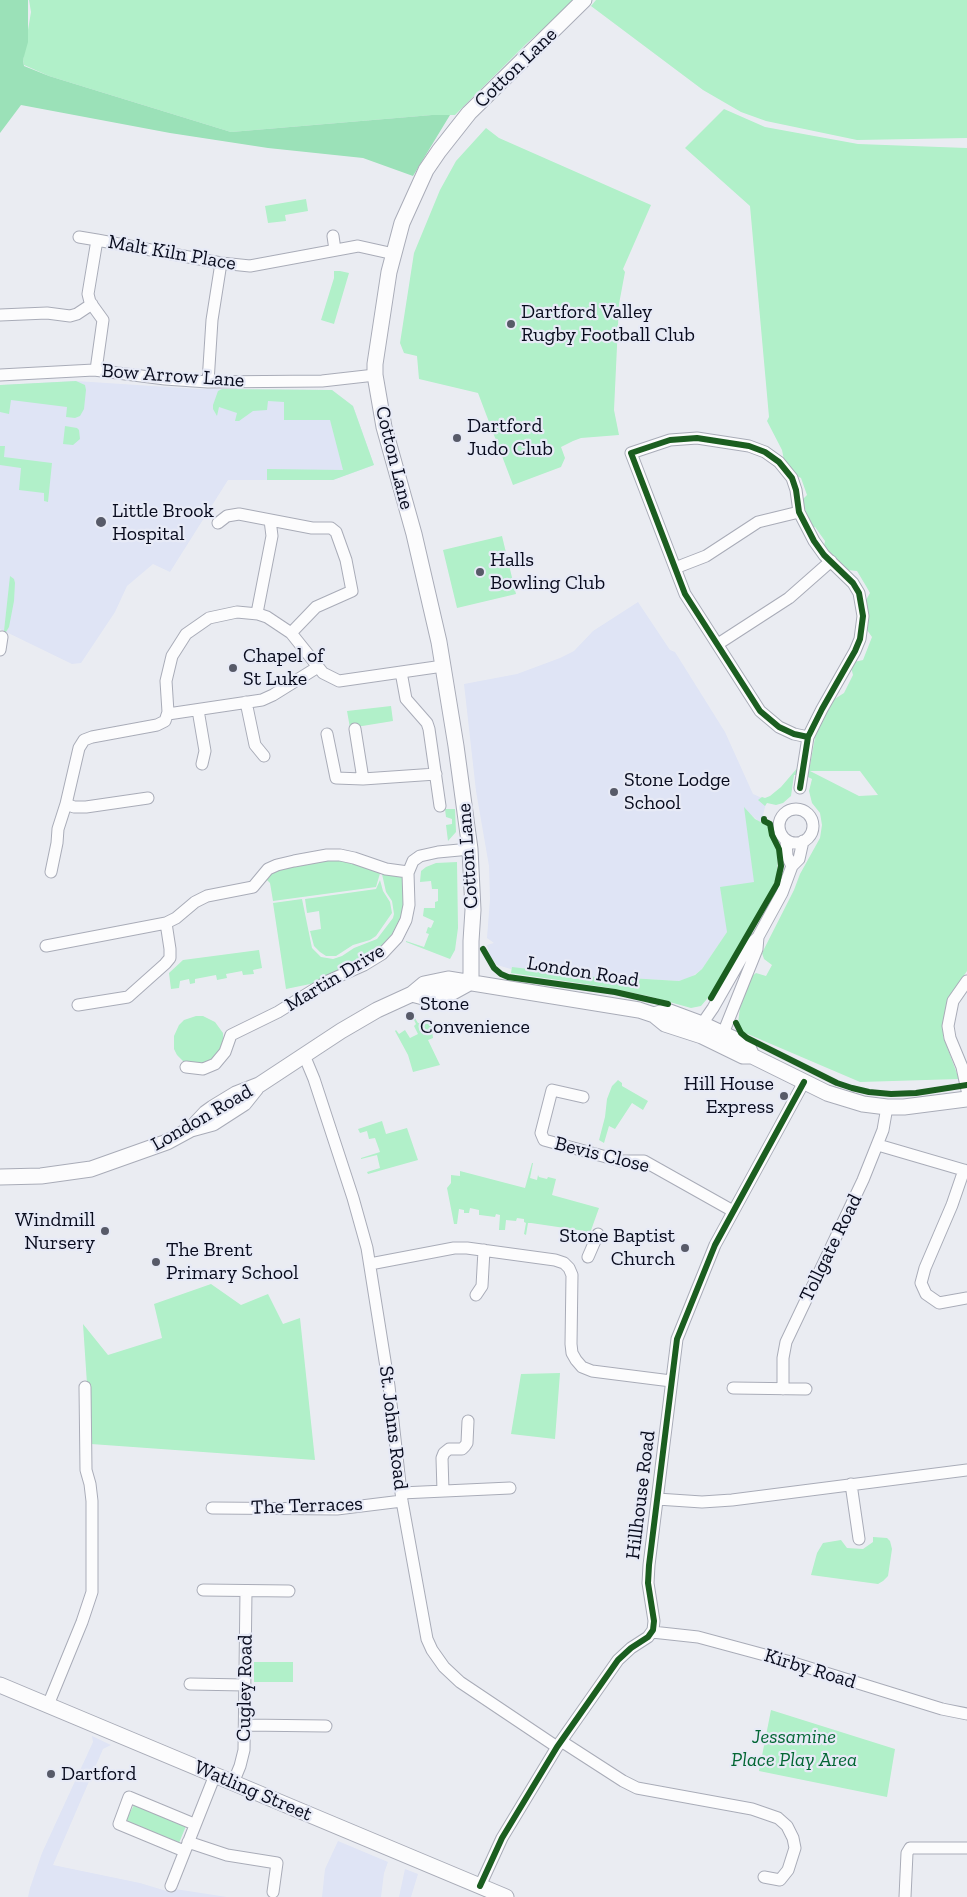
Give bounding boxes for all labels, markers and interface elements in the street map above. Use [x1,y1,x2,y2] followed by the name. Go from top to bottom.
[470,23,562,113] street label: Cotton Lane
[106,230,238,276] street label: Malt Kiln Place
[521,300,695,347] place label: Dartford Valley Rugby Football Club
[505,318,517,330] marker: Dartford Valley Rugby Football Club
[101,359,245,393] street label: Bow Arrow Lane
[370,404,418,512] street label: Cotton Lane
[467,414,553,461] place label: Dartford Judo Club
[451,432,463,444] marker: Dartford Judo Club
[112,499,214,546] place label: Little Brook Hospital
[94,515,108,529] marker: Little Brook Hospital
[490,548,605,595] place label: Halls Bowling Club
[474,566,486,578] marker: Halls Bowling Club
[243,644,324,691] place label: Chapel of St Luke
[227,662,239,674] marker: Chapel of St Luke
[624,768,730,815] place label: Stone Lodge School
[608,786,620,798] marker: Stone Lodge School
[452,802,484,910] street label: Cotton Lane
[281,939,389,1017] street label: Martin Drive
[525,951,641,993] street label: London Road
[420,992,530,1039] place label: Stone Convenience
[404,1010,416,1022] marker: Stone Convenience
[684,1072,774,1119] place label: Hill House Express
[147,1079,257,1157] street label: London Road
[778,1090,790,1102] marker: Hill House Express
[552,1132,652,1178] street label: Bevis Close
[795,1190,867,1306] street label: Tollgate Road
[15,1208,95,1255] place label: Windmill Nursery
[559,1224,675,1271] place label: Stone Baptist Church
[99,1225,111,1237] marker: Windmill Nursery
[166,1238,298,1285] place label: The Brent Primary School
[679,1242,691,1254] marker: Stone Baptist Church
[150,1256,162,1268] marker: The Brent Primary School
[373,1365,413,1491] street label: St. Johns Road
[621,1429,661,1561] street label: Hillhouse Road
[251,1492,363,1520] street label: The Terraces
[232,1634,258,1742] street label: Cugley Road
[761,1644,859,1694] street label: Kirby Road
[731,1725,857,1772] park label: Jessamine Place Play Area
[191,1755,315,1827] street label: Watling Street
[61,1762,136,1786] place label: Dartford
[45,1768,57,1780] marker: Dartford

